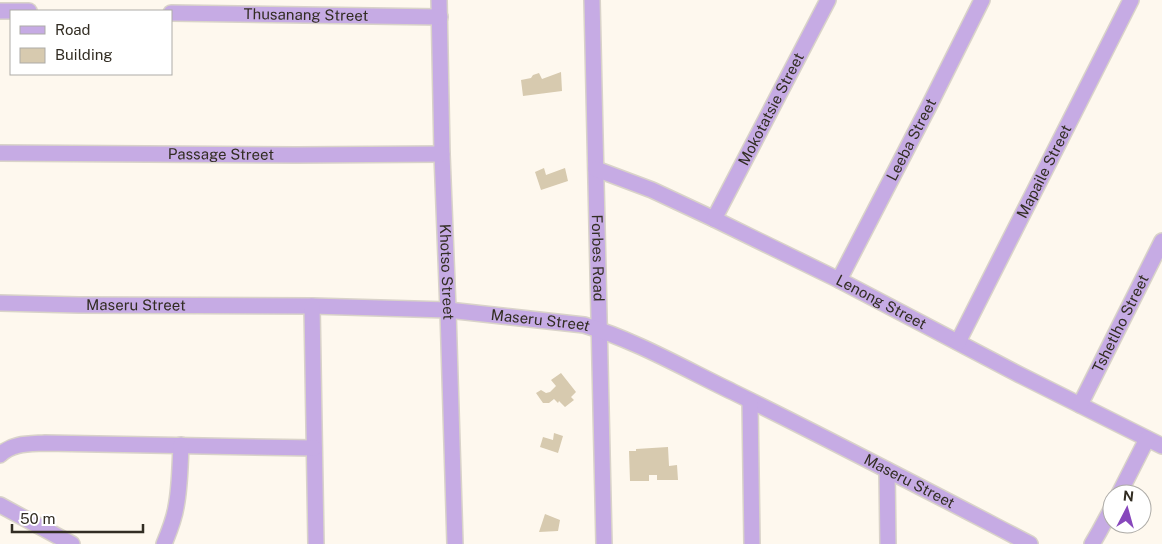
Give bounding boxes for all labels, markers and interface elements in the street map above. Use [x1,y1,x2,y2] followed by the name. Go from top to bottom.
[244,5,369,24] street label: Thusanang Street
[10,10,172,75] legend
[55,21,91,38] text: Road
[55,46,113,63] text: Building
[734,49,807,168] street label: Mokotatsie Street
[883,95,939,183] street label: Leeba Street
[1013,122,1075,221] street label: Mapaile Street
[168,145,274,163] street label: Passage Street
[589,214,608,302] street label: Forbes Road
[437,223,457,320] street label: Khotso Street
[833,271,930,332] street label: Lenong Street
[1089,271,1152,375] street label: Tshetlho Street
[86,296,186,313] street label: Maseru Street
[490,306,592,334] street label: Maseru Street
[861,450,958,511] street label: Maseru Street
[1102,484,1152,534] north arrow
[1122,488,1135,505] text: N
[12,502,144,534] scale bar
[20,510,55,527] text: 50 m

